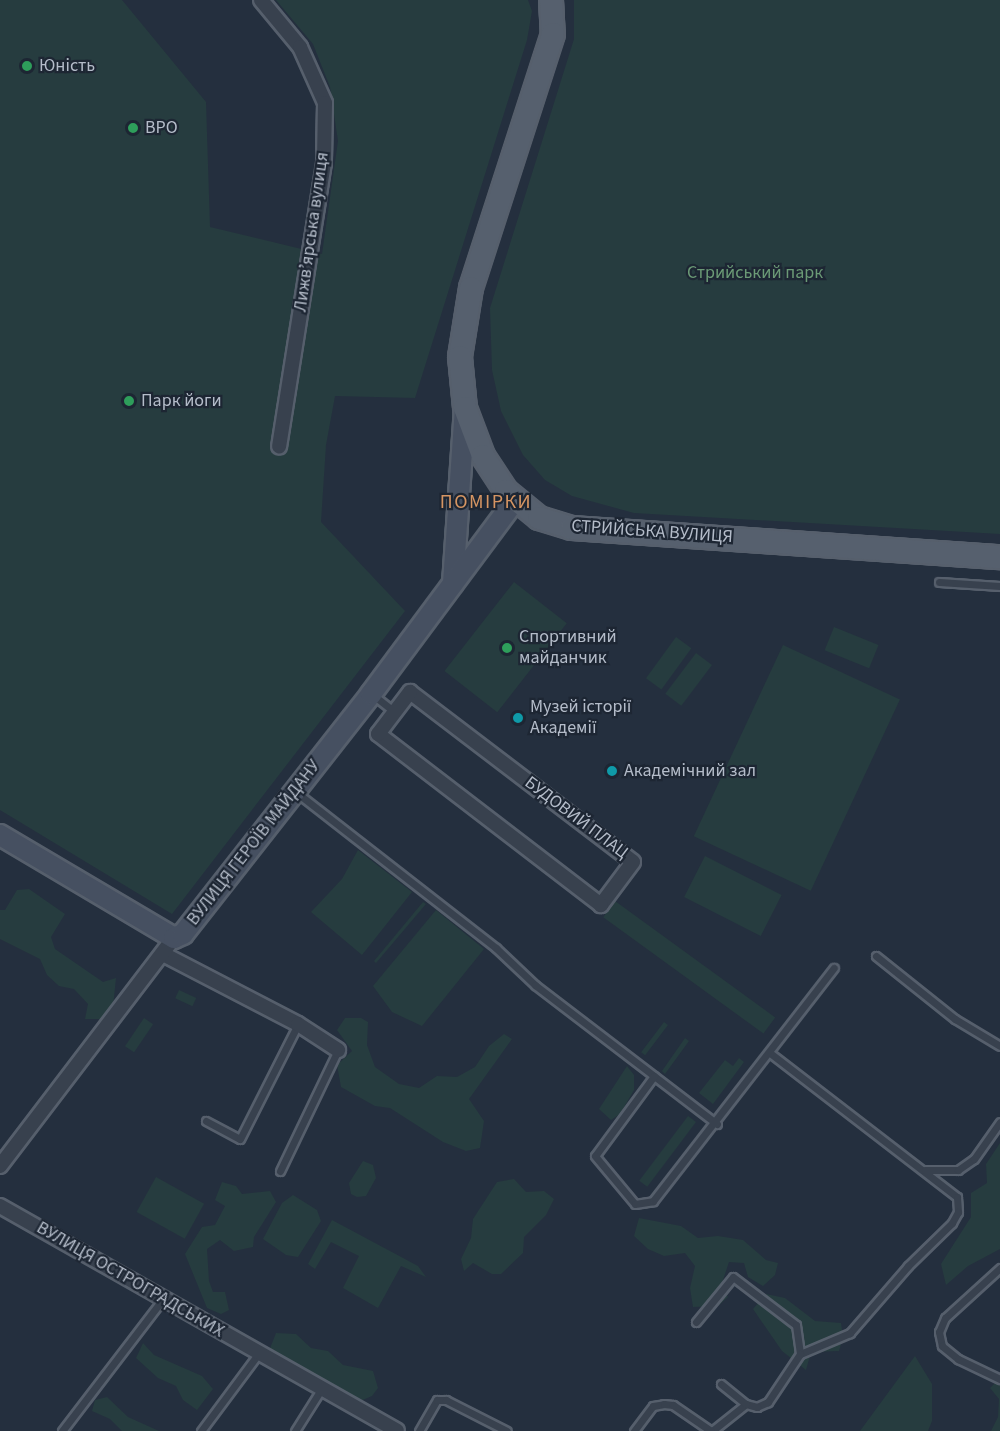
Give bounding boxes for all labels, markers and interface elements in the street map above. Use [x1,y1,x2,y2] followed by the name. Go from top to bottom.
[39,55,95,77] place label: Юність
[20,59,34,73] marker: Юність
[145,117,178,139] place label: ВРО
[126,121,140,135] marker: ВРО
[290,151,334,313] street label: Лижвʼярська вулиця
[687,262,823,284] park label: Стрийський парк
[141,390,222,412] place label: Парк йоги
[122,394,136,408] marker: Парк йоги
[440,490,532,514] district label: ПОМІРКИ
[571,516,733,548] street label: СТРИЙСЬКА ВУЛИЦЯ
[519,627,617,670] place label: Спортивний майданчик
[500,641,514,655] marker: Спортивний майданчик
[530,697,631,740] place label: Музей історії Академії
[511,711,525,725] marker: Музей історії Академії
[183,756,325,930] street label: ВУЛИЦЯ ГЕРОЇВ МАЙДАНУ
[624,760,756,782] place label: Академічний зал
[605,764,619,778] marker: Академічний зал
[520,772,632,864] street label: БУДОВИЙ ПЛАЦ
[32,1217,228,1343] street label: ВУЛИЦЯ ОСТРОГРАДСЬКИХ

